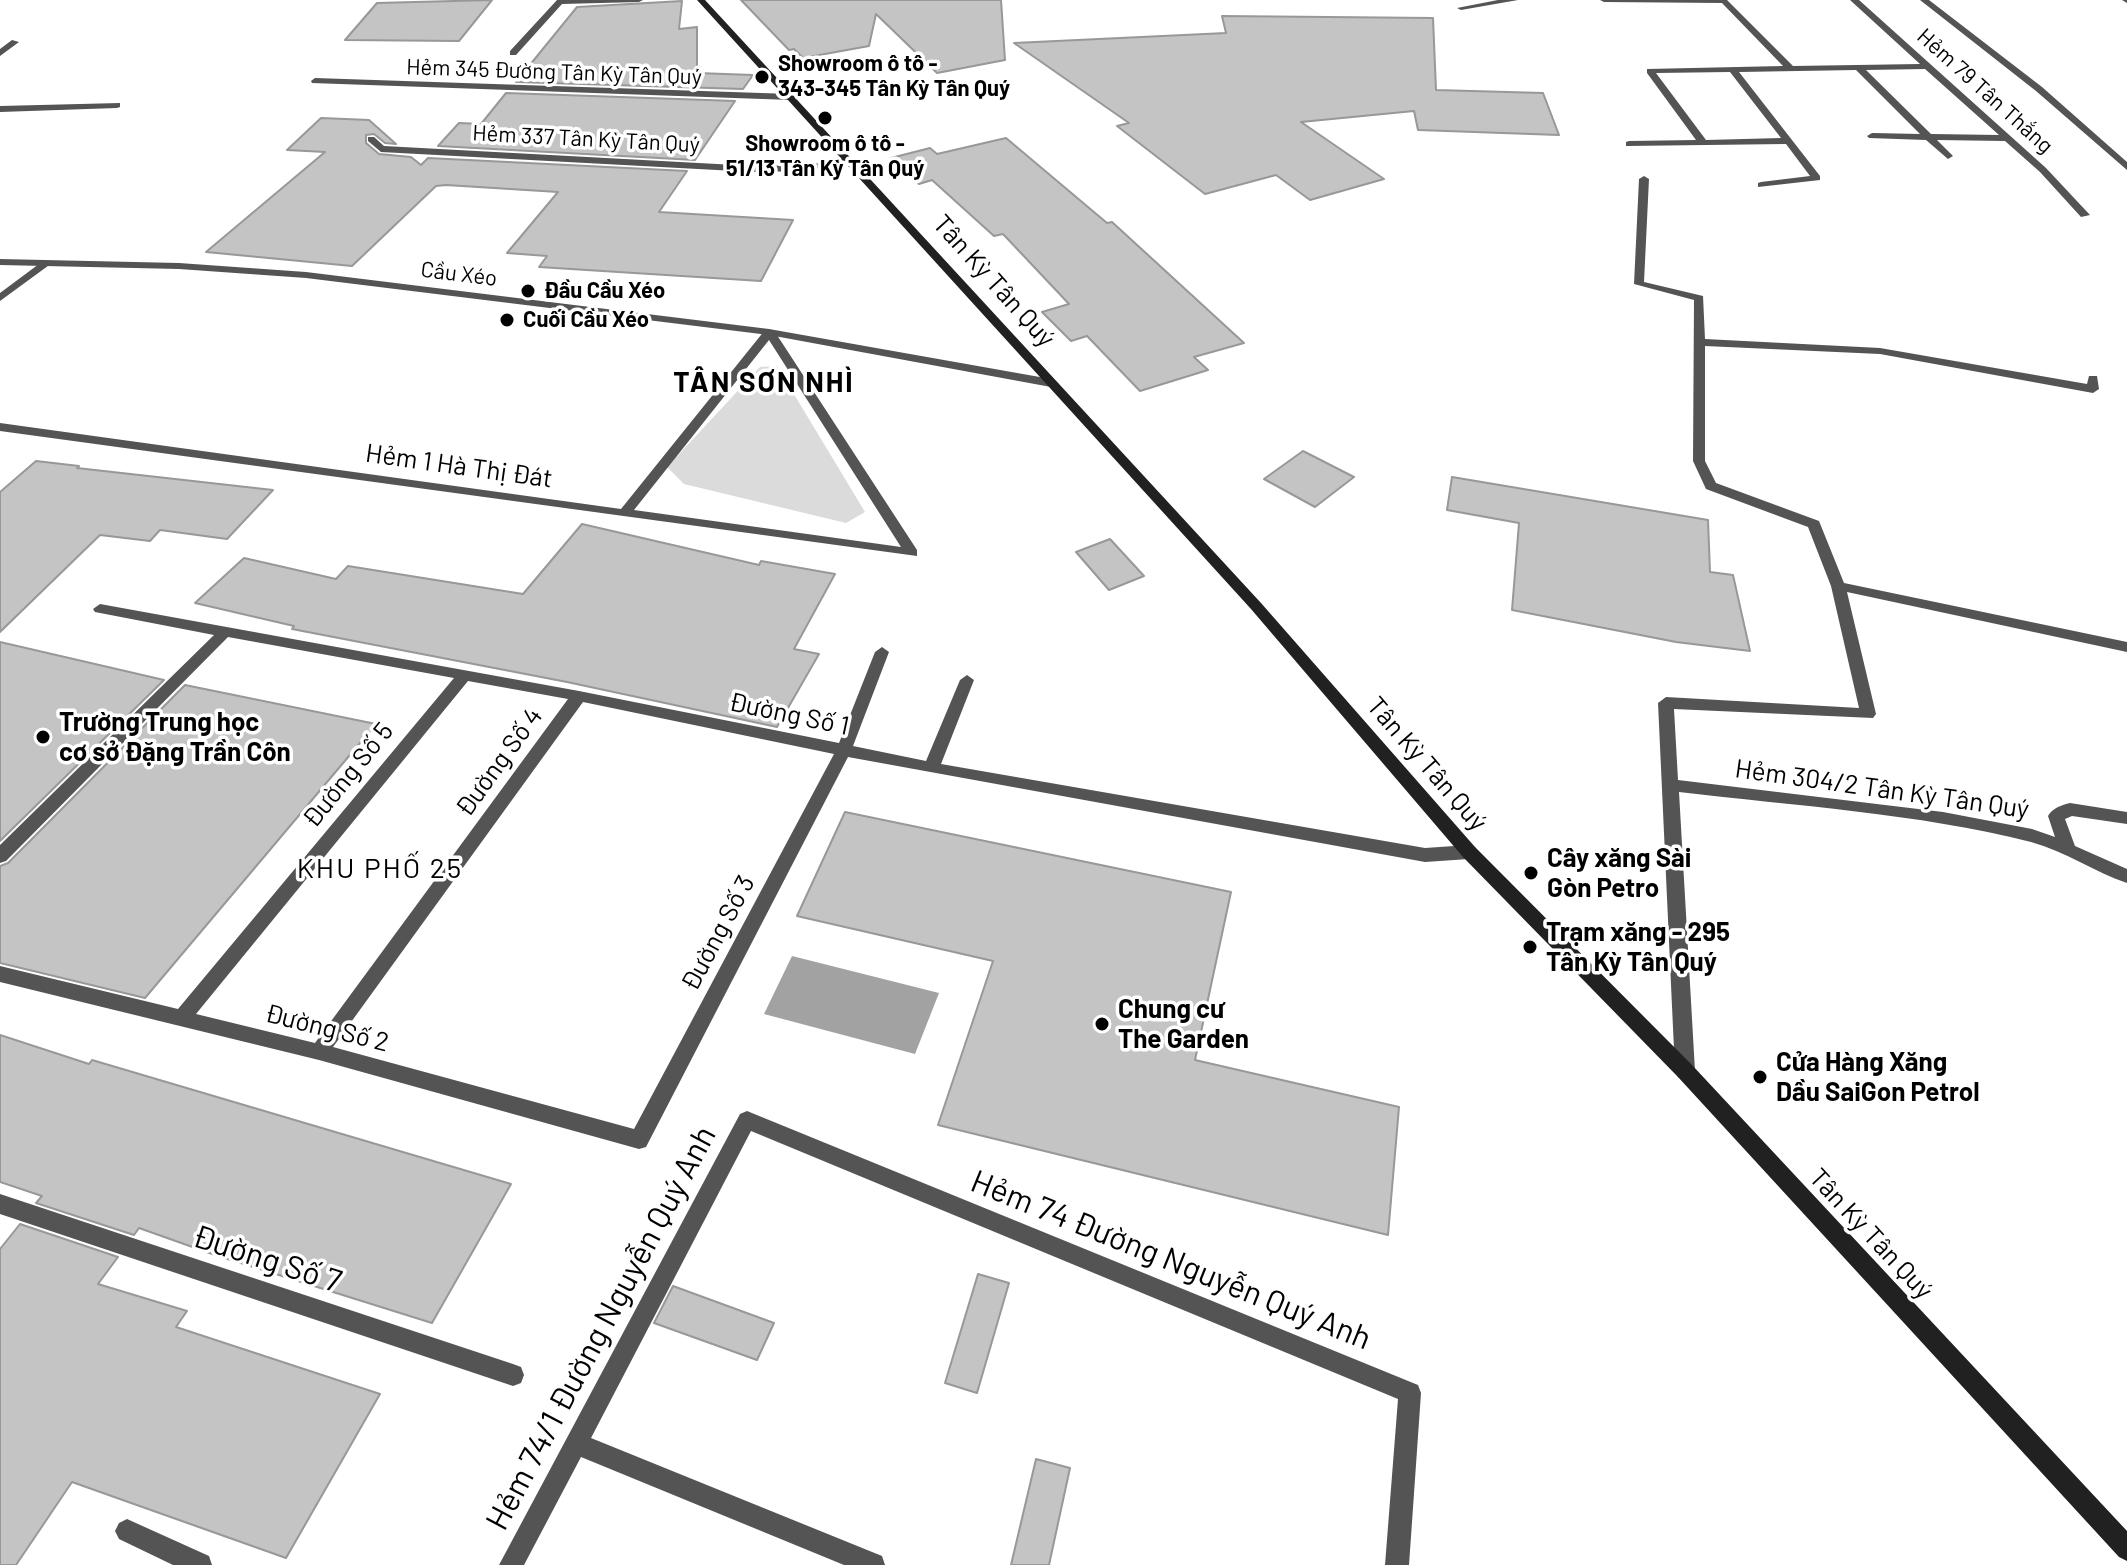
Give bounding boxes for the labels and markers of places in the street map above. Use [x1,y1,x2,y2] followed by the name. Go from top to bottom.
[778,51,1010,102] place label: Showroom ô tô - 343-345 Tân Kỳ Tân Quý
[753,68,771,86] marker: Showroom ô tô - 343-345 Tân Kỳ Tân Quý
[816,109,834,127] marker: Showroom ô tô - 51/13 Tân Kỳ Tân Quý
[726,131,924,182] place label: Showroom ô tô - 51/13 Tân Kỳ Tân Quý
[544,278,665,304] place label: Đầu Cầu Xéo
[519,282,537,300] marker: Đầu Cầu Xéo
[523,307,649,333] place label: Cuối Cầu Xéo
[498,311,516,329] marker: Cuối Cầu Xéo
[59,706,291,768] place label: Trường Trung học cơ sở Đặng Trần Côn
[34,728,52,746] marker: Trường Trung học cơ sở Đặng Trần Côn
[1547,842,1691,904] place label: Cây xăng Sài Gòn Petro
[1522,864,1540,882] marker: Cây xăng Sài Gòn Petro
[1546,916,1730,978] place label: Trạm xăng - 295 Tân Kỳ Tân Quý
[1521,938,1539,956] marker: Trạm xăng - 295 Tân Kỳ Tân Quý
[1118,993,1249,1054] place label: Chung cư The Garden
[1093,1015,1111,1033] marker: Chung cư The Garden
[1776,1046,1980,1108] place label: Cửa Hàng Xăng Dầu SaiGon Petrol
[1751,1068,1769,1086] marker: Cửa Hàng Xăng Dầu SaiGon Petrol

